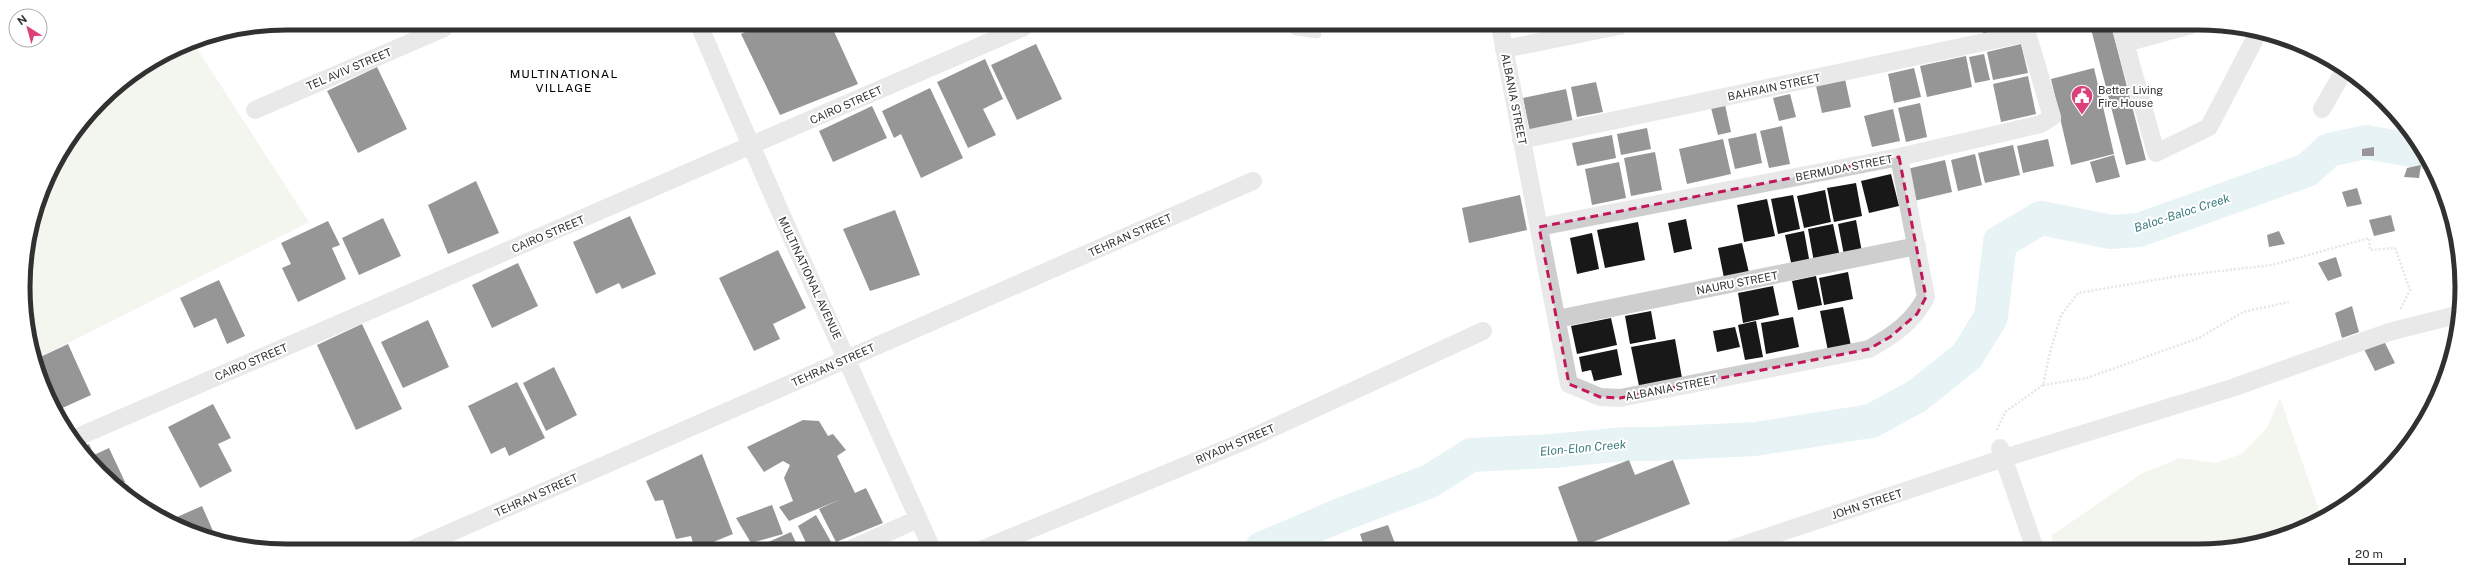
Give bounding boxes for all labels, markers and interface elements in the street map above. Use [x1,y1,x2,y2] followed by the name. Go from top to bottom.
[8,8,48,48] north arrow
[15,13,29,27] text: N
[305,45,394,92] street label: TEL AVIV STREET
[1499,52,1529,146] street label: ALBANIA STREET
[510,67,618,95] district label: MULTINATIONAL VILLAGE
[1727,71,1822,103] street label: BAHRAIN STREET
[808,83,885,126] street label: CAIRO STREET
[2069,83,2095,116] public building icon: Better Living Fire House
[2098,84,2163,109] place label: Better Living Fire House
[1794,153,1894,183] street label: BERMUDA STREET
[2132,191,2232,235] water label: Baloc-Baloc Creek
[1087,211,1174,259] street label: TEHRAN STREET
[510,213,587,255] street label: CAIRO STREET
[776,215,844,341] street label: MULTINATIONAL AVENUE
[1695,269,1779,297] street label: NAURU STREET
[213,341,290,383] street label: CAIRO STREET
[790,341,877,389] street label: TEHRAN STREET
[1624,373,1718,403] street label: ALBANIA STREET
[1194,422,1277,466] street label: RIYADH STREET
[1539,437,1627,459] water label: Elon-Elon Creek
[493,471,580,519] street label: TEHRAN STREET
[1830,487,1904,521] street label: JOHN STREET
[2349,540,2405,566] scale bar
[2355,547,2383,561] text: 20 m

